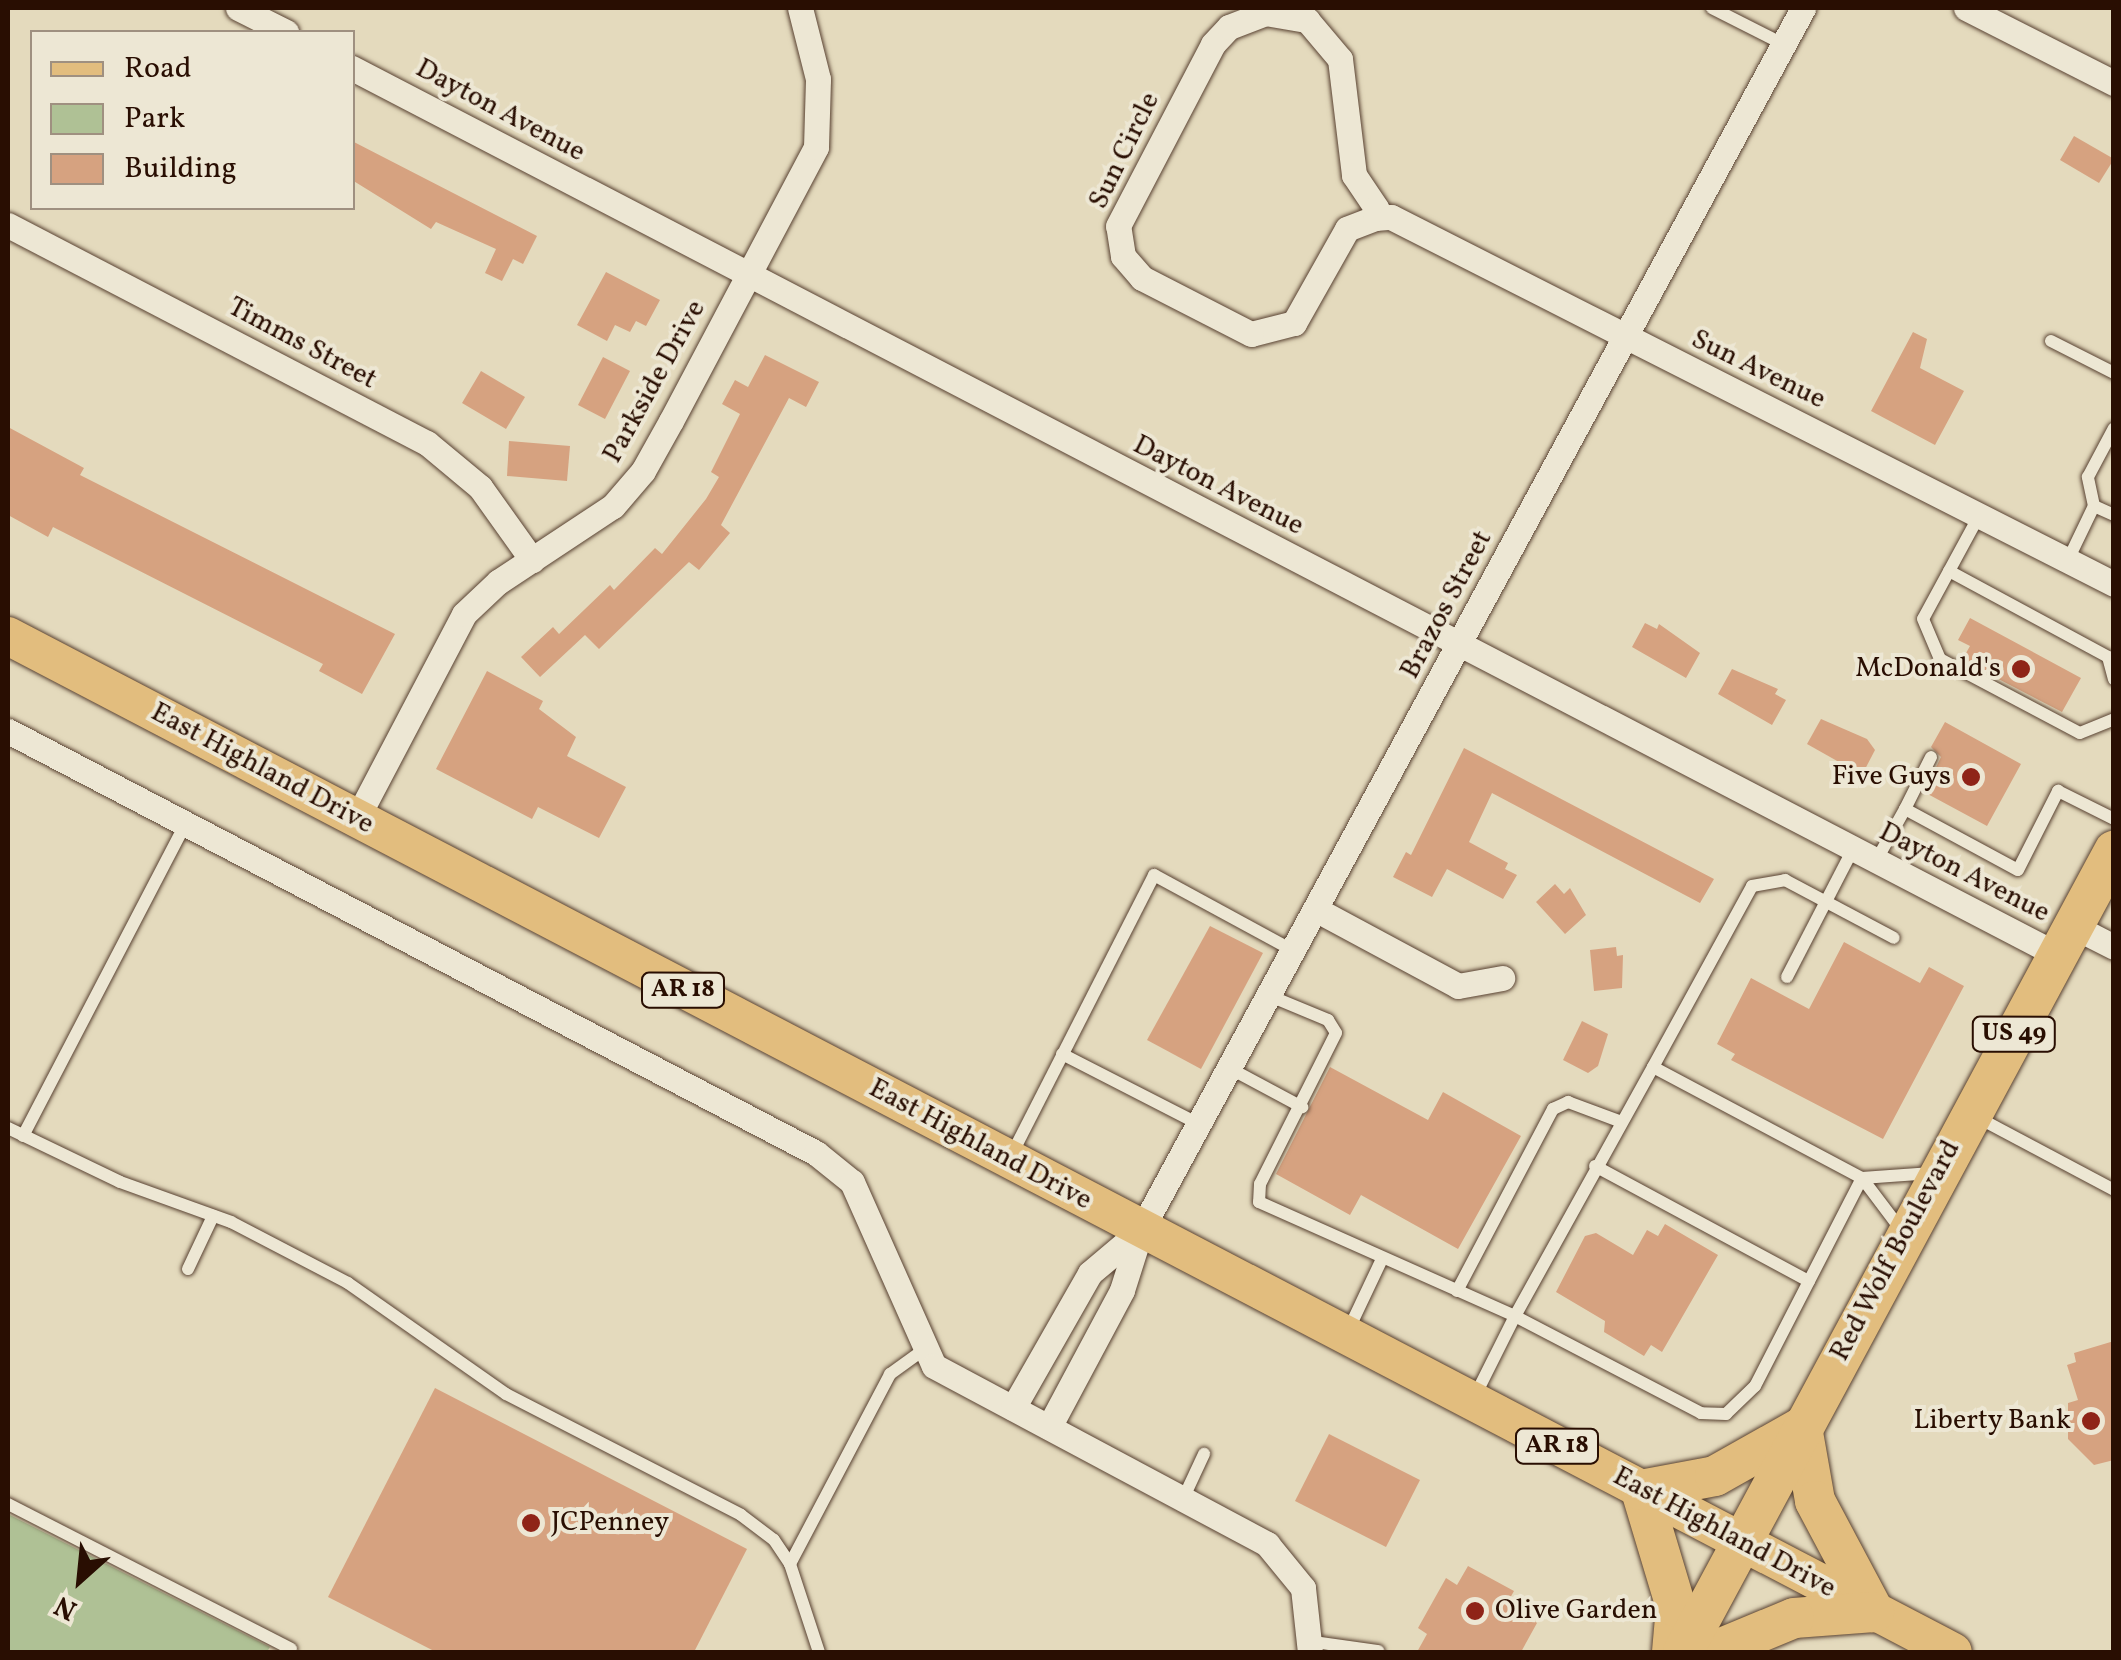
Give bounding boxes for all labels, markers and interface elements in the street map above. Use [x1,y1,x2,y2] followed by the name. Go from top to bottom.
[30,30,355,210] legend
[124,48,192,90] text: Road
[410,52,590,170] street label: Dayton Avenue
[1082,87,1168,215] street label: Sun Circle
[124,98,185,140] text: Park
[124,148,237,190] text: Building
[222,291,382,397] street label: Timms Street
[597,295,713,469] street label: Parkside Drive
[1685,323,1831,417] street label: Sun Avenue
[1127,429,1309,543] street label: Dayton Avenue
[1394,525,1500,685] street label: Brazos Street
[1855,652,2001,686] place label: McDonald's
[2010,658,2032,680] marker: McDonald's
[145,696,379,842] street label: East Highland Drive
[1832,760,1951,794] place label: Five Guys
[1960,766,1982,788] marker: Five Guys
[1873,816,2055,930] street label: Dayton Avenue
[640,970,726,1010] road number: AR 18
[1972,1014,2056,1054] road number: US 49
[863,1072,1097,1218] street label: East Highland Drive
[1824,1136,1968,1366] street label: Red Wolf Boulevard
[1913,1404,2071,1438] place label: Liberty Bank
[2080,1410,2102,1432] marker: Liberty Bank
[1514,1426,1600,1466] road number: AR 18
[1607,1460,1841,1606] street label: East Highland Drive
[551,1506,669,1540] place label: JCPenney
[520,1512,542,1534] marker: JCPenney
[30,1530,130,1630] north arrow
[48,1585,84,1629] text: N
[1495,1594,1658,1628] place label: Olive Garden
[1464,1600,1486,1622] marker: Olive Garden

